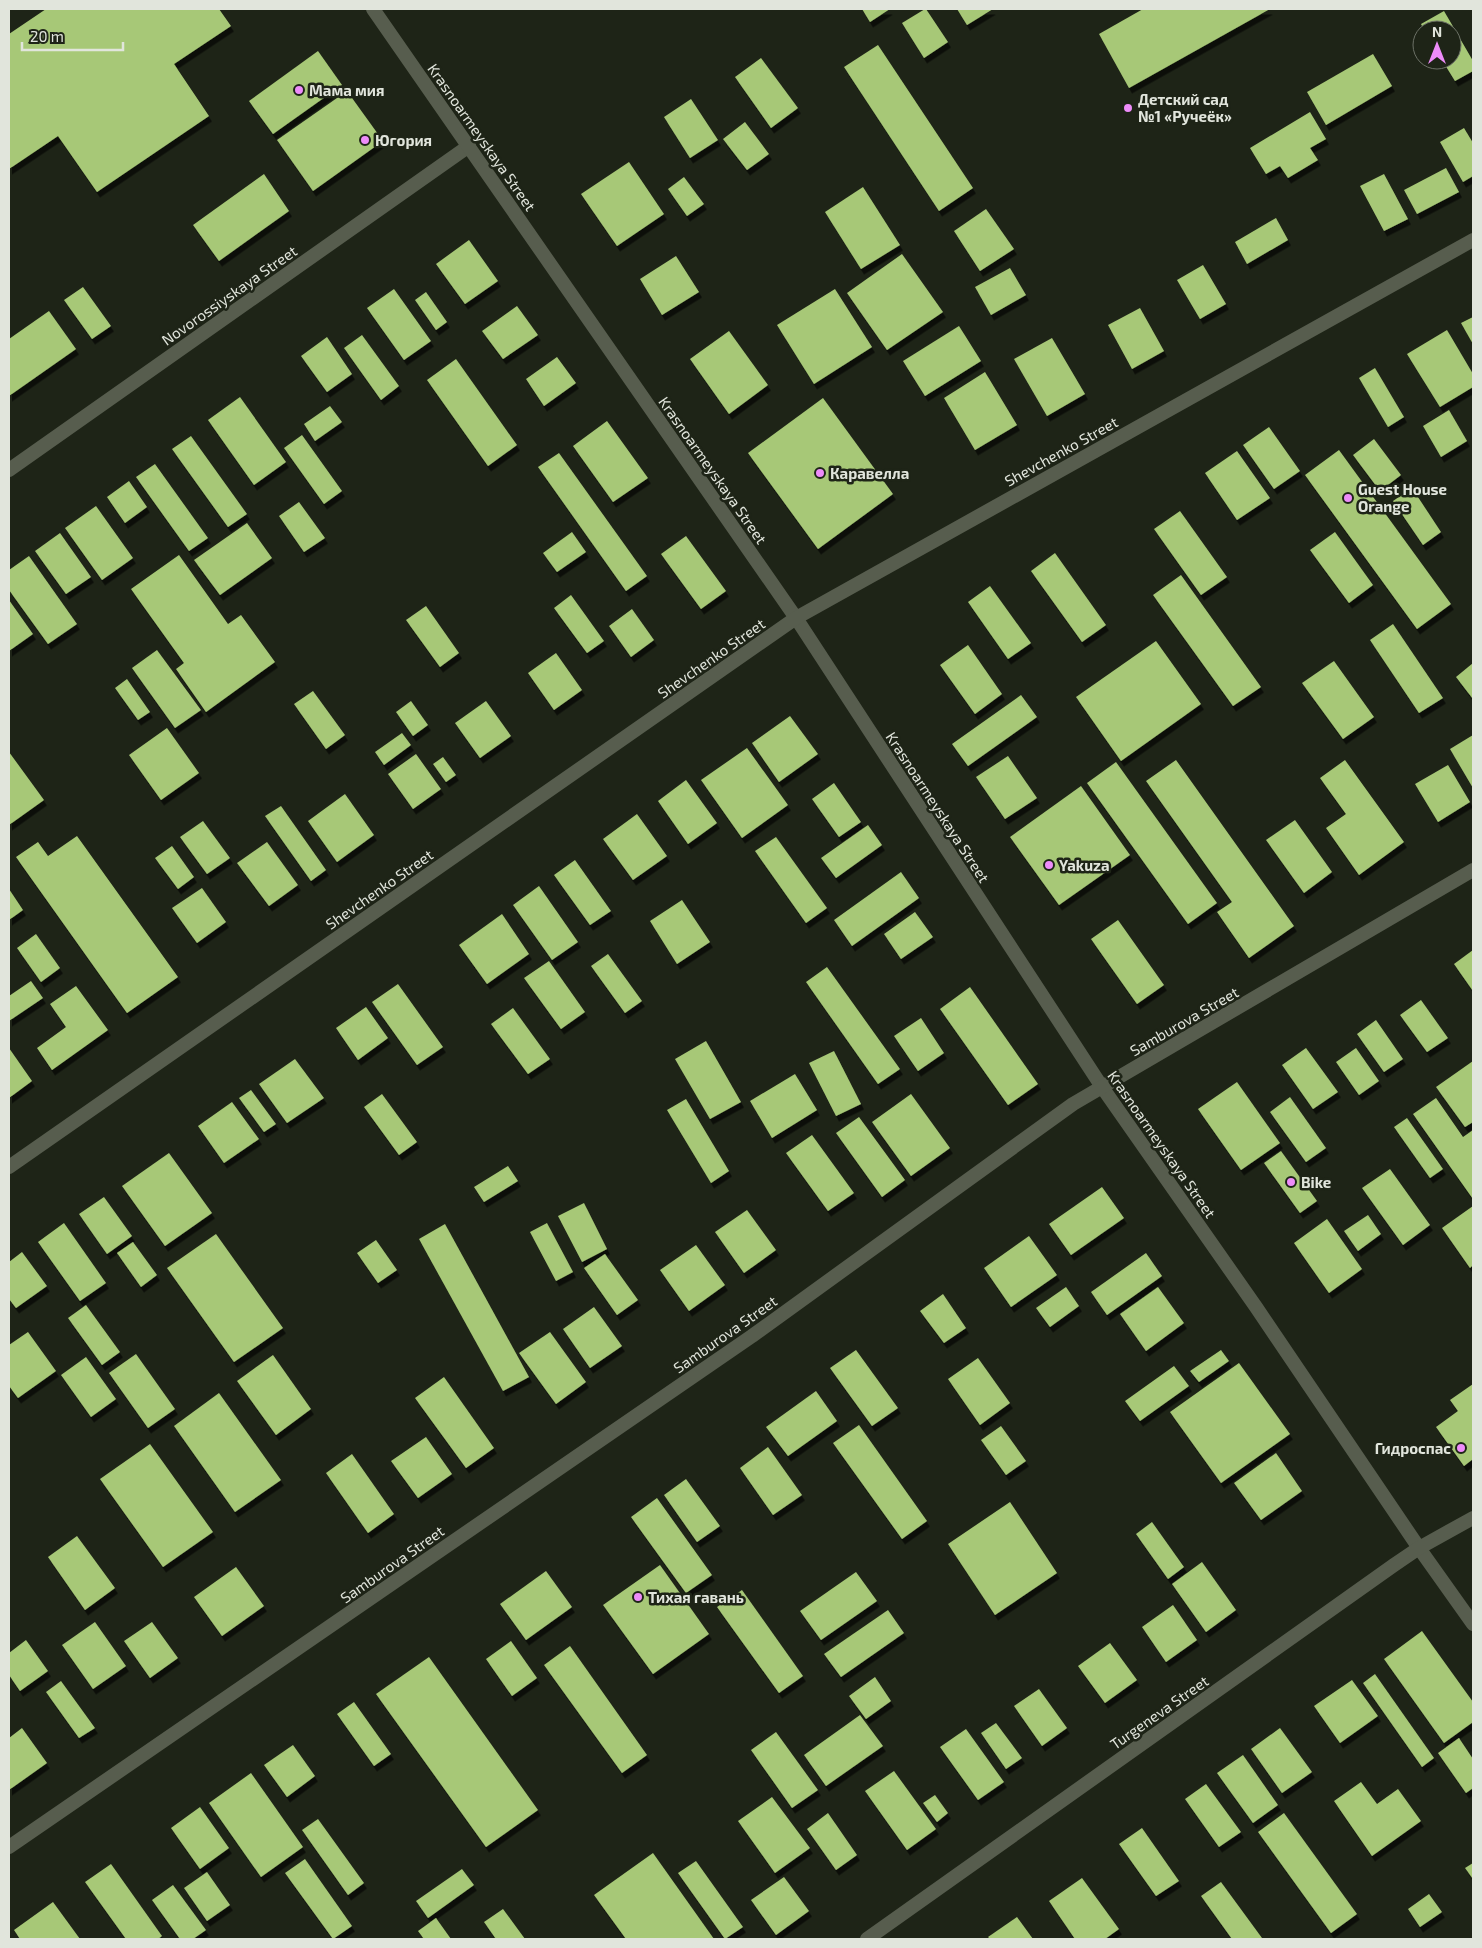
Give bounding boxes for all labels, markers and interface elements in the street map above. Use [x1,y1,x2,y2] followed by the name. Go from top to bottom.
[22,20,124,52] scale bar
[1412,20,1462,70] north arrow
[1432,23,1442,40] text: N
[30,27,64,45] text: 20 m
[424,60,540,214] street label: Krasnoarmeyskaya Street
[309,81,384,99] place label: Мама мия
[293,84,305,96] marker: Мама мия
[1138,90,1232,125] place label: Детский сад №1 «Ручеёк»
[1122,102,1134,114] marker: Детский сад №1 «Ручеёк»
[375,131,432,149] place label: Югория
[359,134,371,146] marker: Югория
[158,241,300,349] street label: Novorossiyskaya Street
[655,393,771,547] street label: Krasnoarmeyskaya Street
[1001,412,1121,490] street label: Shevchenko Street
[830,464,909,482] place label: Каравелла
[814,467,826,479] marker: Каравелла
[1358,480,1447,515] place label: Guest House Orange
[1342,492,1354,504] marker: Guest House Orange
[654,614,768,702] street label: Shevchenko Street
[883,728,994,886] street label: Krasnoarmeyskaya Street
[322,845,436,933] street label: Shevchenko Street
[1059,856,1110,874] place label: Yakuza
[1043,859,1055,871] marker: Yakuza
[1127,982,1242,1059] street label: Samburova Street
[1104,1067,1220,1221] street label: Krasnoarmeyskaya Street
[1301,1173,1331,1191] place label: Bike
[1285,1176,1297,1188] marker: Bike
[670,1291,780,1376] street label: Samburova Street
[1375,1439,1451,1457] place label: Гидроспас
[1455,1442,1467,1454] marker: Гидроспас
[337,1521,447,1606] street label: Samburova Street
[648,1588,744,1606] place label: Тихая гавань
[632,1591,644,1603] marker: Тихая гавань
[1106,1671,1212,1753] street label: Turgeneva Street

